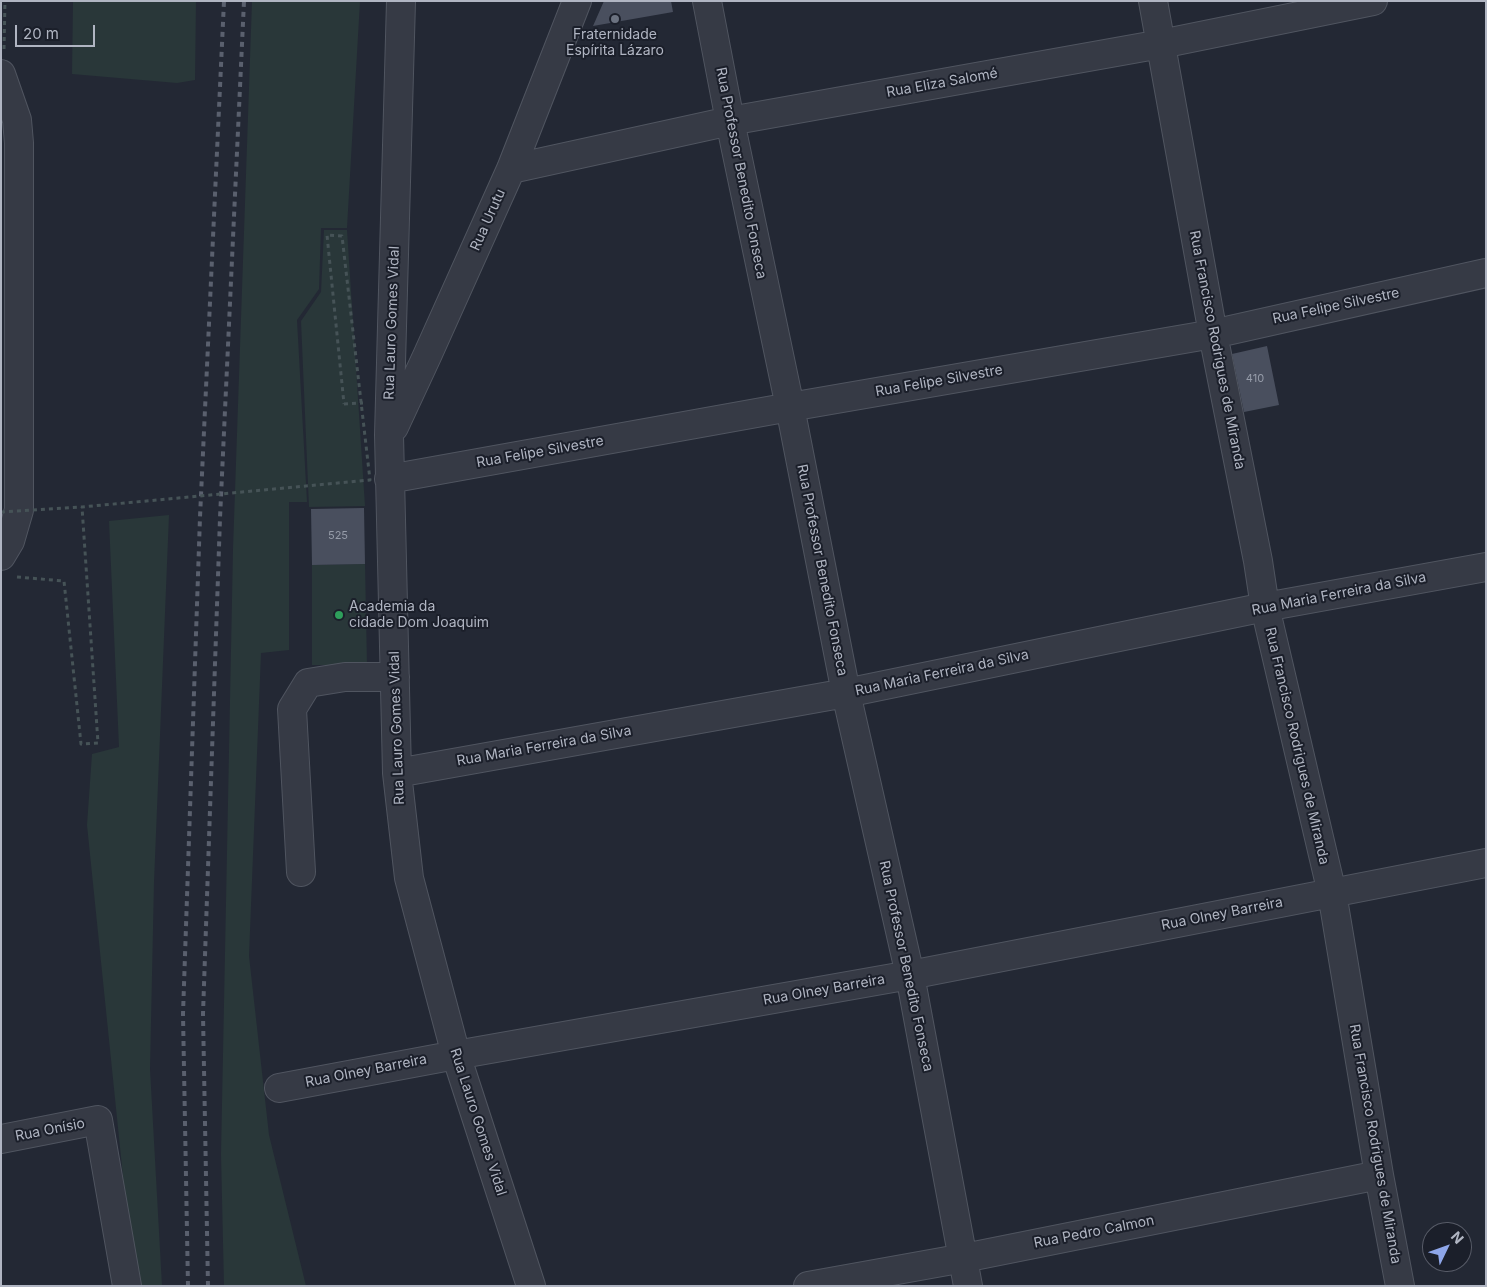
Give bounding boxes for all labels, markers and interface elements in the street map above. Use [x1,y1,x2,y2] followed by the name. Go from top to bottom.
[609,13,621,25] marker: Fraternidade Espírita Lázaro
[18,15,98,47] scale bar
[23,24,59,43] text: 20 m
[566,27,664,59] place label: Fraternidade Espírita Lázaro
[885,65,999,101] street label: Rua Eliza Salomé
[712,66,770,280] street label: Rua Professor Benedito Fonseca
[467,186,509,254] street label: Rua Urutu
[1186,229,1248,471] street label: Rua Francisco Rodrigues de Miranda
[381,246,403,400] street label: Rua Lauro Gomes Vidal
[1271,284,1401,328] street label: Rua Felipe Silvestre
[874,362,1004,400] street label: Rua Felipe Silvestre
[1246,372,1264,386] house number: 410
[475,433,605,471] street label: Rua Felipe Silvestre
[793,463,851,677] street label: Rua Professor Benedito Fonseca
[328,529,348,543] house number: 525
[1250,569,1428,619] street label: Rua Maria Ferreira da Silva
[349,599,489,632] place label: Academia da cidade Dom Joaquim
[333,609,345,621] marker: Academia da cidade Dom Joaquim
[1261,626,1333,866] street label: Rua Francisco Rodrigues de Miranda
[854,646,1030,700] street label: Rua Maria Ferreira da Silva
[386,651,408,805] street label: Rua Lauro Gomes Vidal
[455,722,633,770] street label: Rua Maria Ferreira da Silva
[875,859,937,1073] street label: Rua Professor Benedito Fonseca
[1160,894,1284,934] street label: Rua Olney Barreira
[762,971,886,1009] street label: Rua Olney Barreira
[1346,1023,1404,1265] street label: Rua Francisco Rodrigues de Miranda
[446,1046,510,1198] street label: Rua Lauro Gomes Vidal
[304,1051,428,1091] street label: Rua Olney Barreira
[14,1115,86,1145] street label: Rua Onísio
[1032,1212,1156,1252] street label: Rua Pedro Calmon
[1422,1222,1472,1272] north arrow
[1448,1228,1468,1247] text: N

